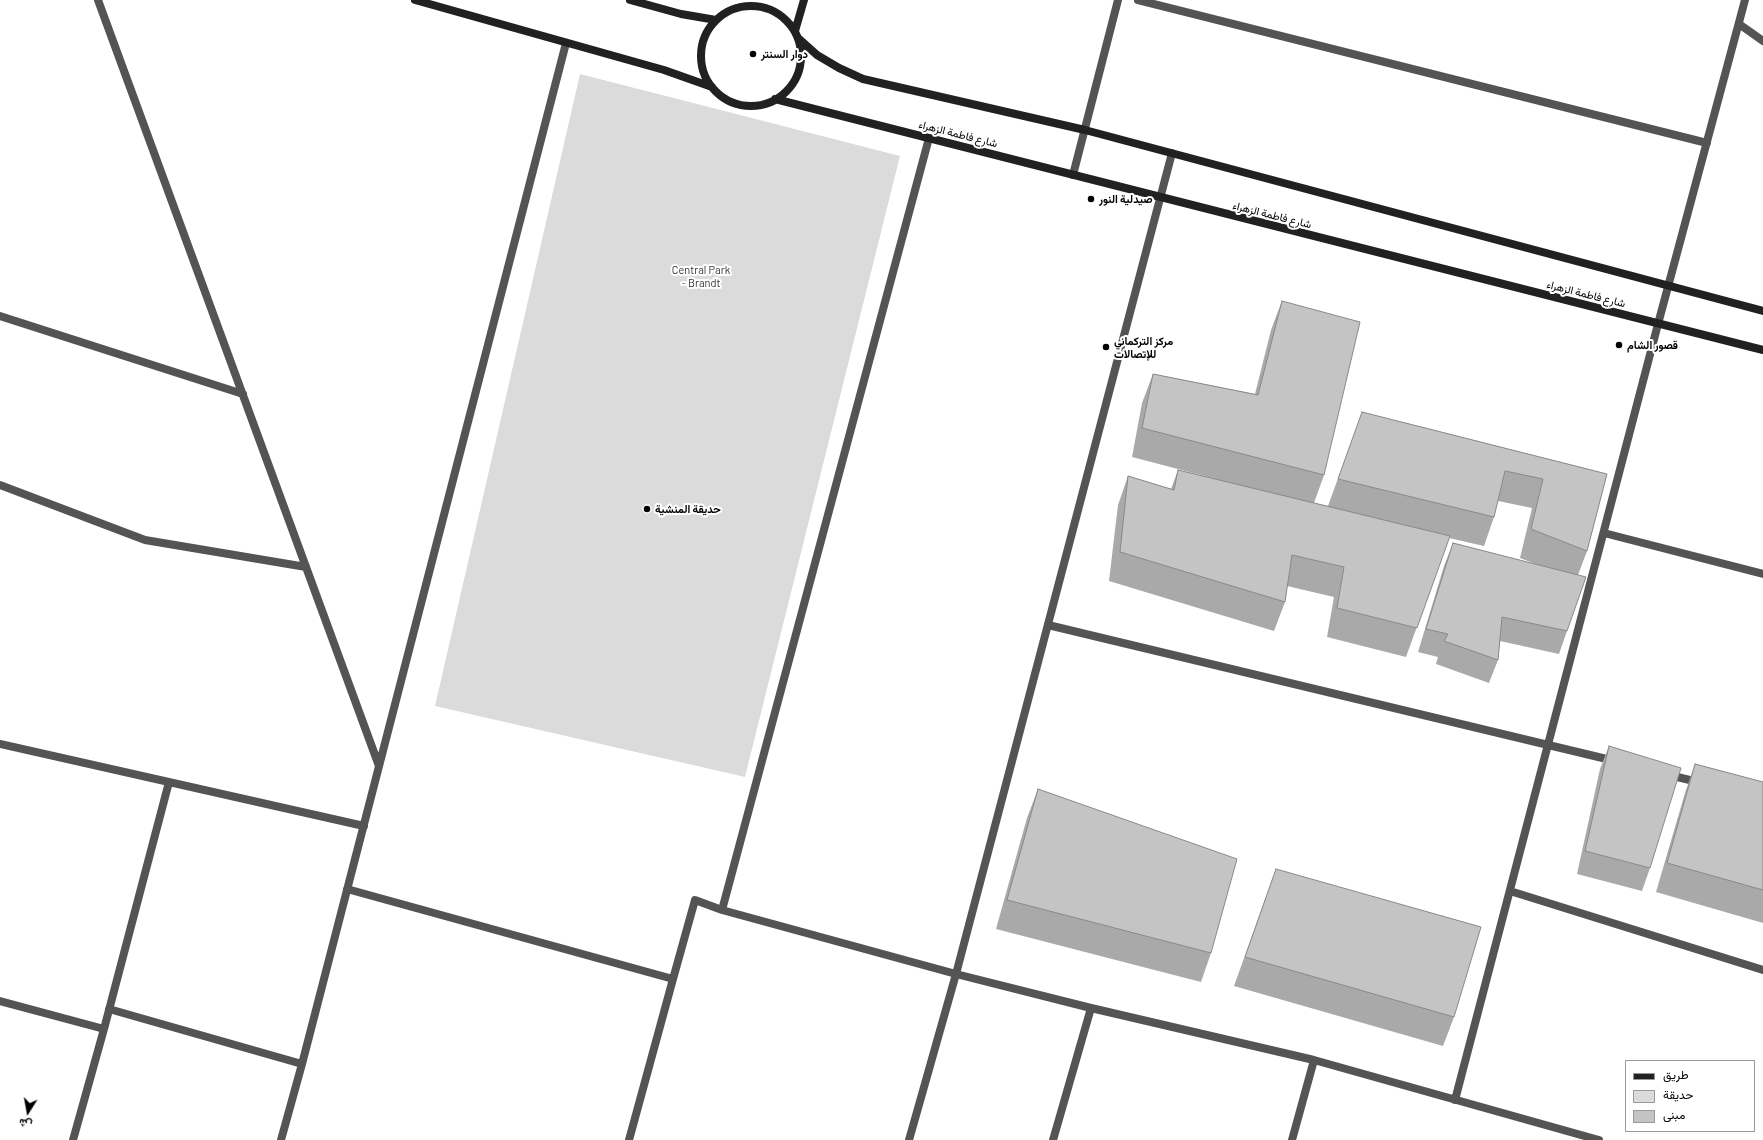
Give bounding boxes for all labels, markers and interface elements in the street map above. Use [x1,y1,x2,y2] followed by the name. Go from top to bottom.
[761,47,808,61] place label: دوار السنتر
[748,49,758,59] marker: دوار السنتر
[917,118,999,150] street label: شارع فاطمة الزهراء
[1099,192,1152,206] place label: صيدلية النور
[1086,194,1096,204] marker: صيدلية النور
[1231,199,1313,231] street label: شارع فاطمة الزهراء
[672,263,730,289] park label: Central Park - Brandt
[1545,278,1627,310] street label: شارع فاطمة الزهراء
[1114,334,1173,360] place label: مركز التركماني للإتصالات
[1627,338,1678,352] place label: قصور الشام
[1614,340,1624,350] marker: قصور الشام
[1101,342,1111,352] marker: مركز التركماني للإتصالات
[655,502,721,516] place label: حديقة المنشية
[642,504,652,514] marker: حديقة المنشية
[1625,1060,1755,1132] legend
[1663,1067,1688,1081] text: طريق
[1663,1087,1693,1101] text: حديقة
[8,1092,48,1132] north arrow
[1663,1107,1685,1121] text: مبنى
[18,1117,33,1132] text: ش

